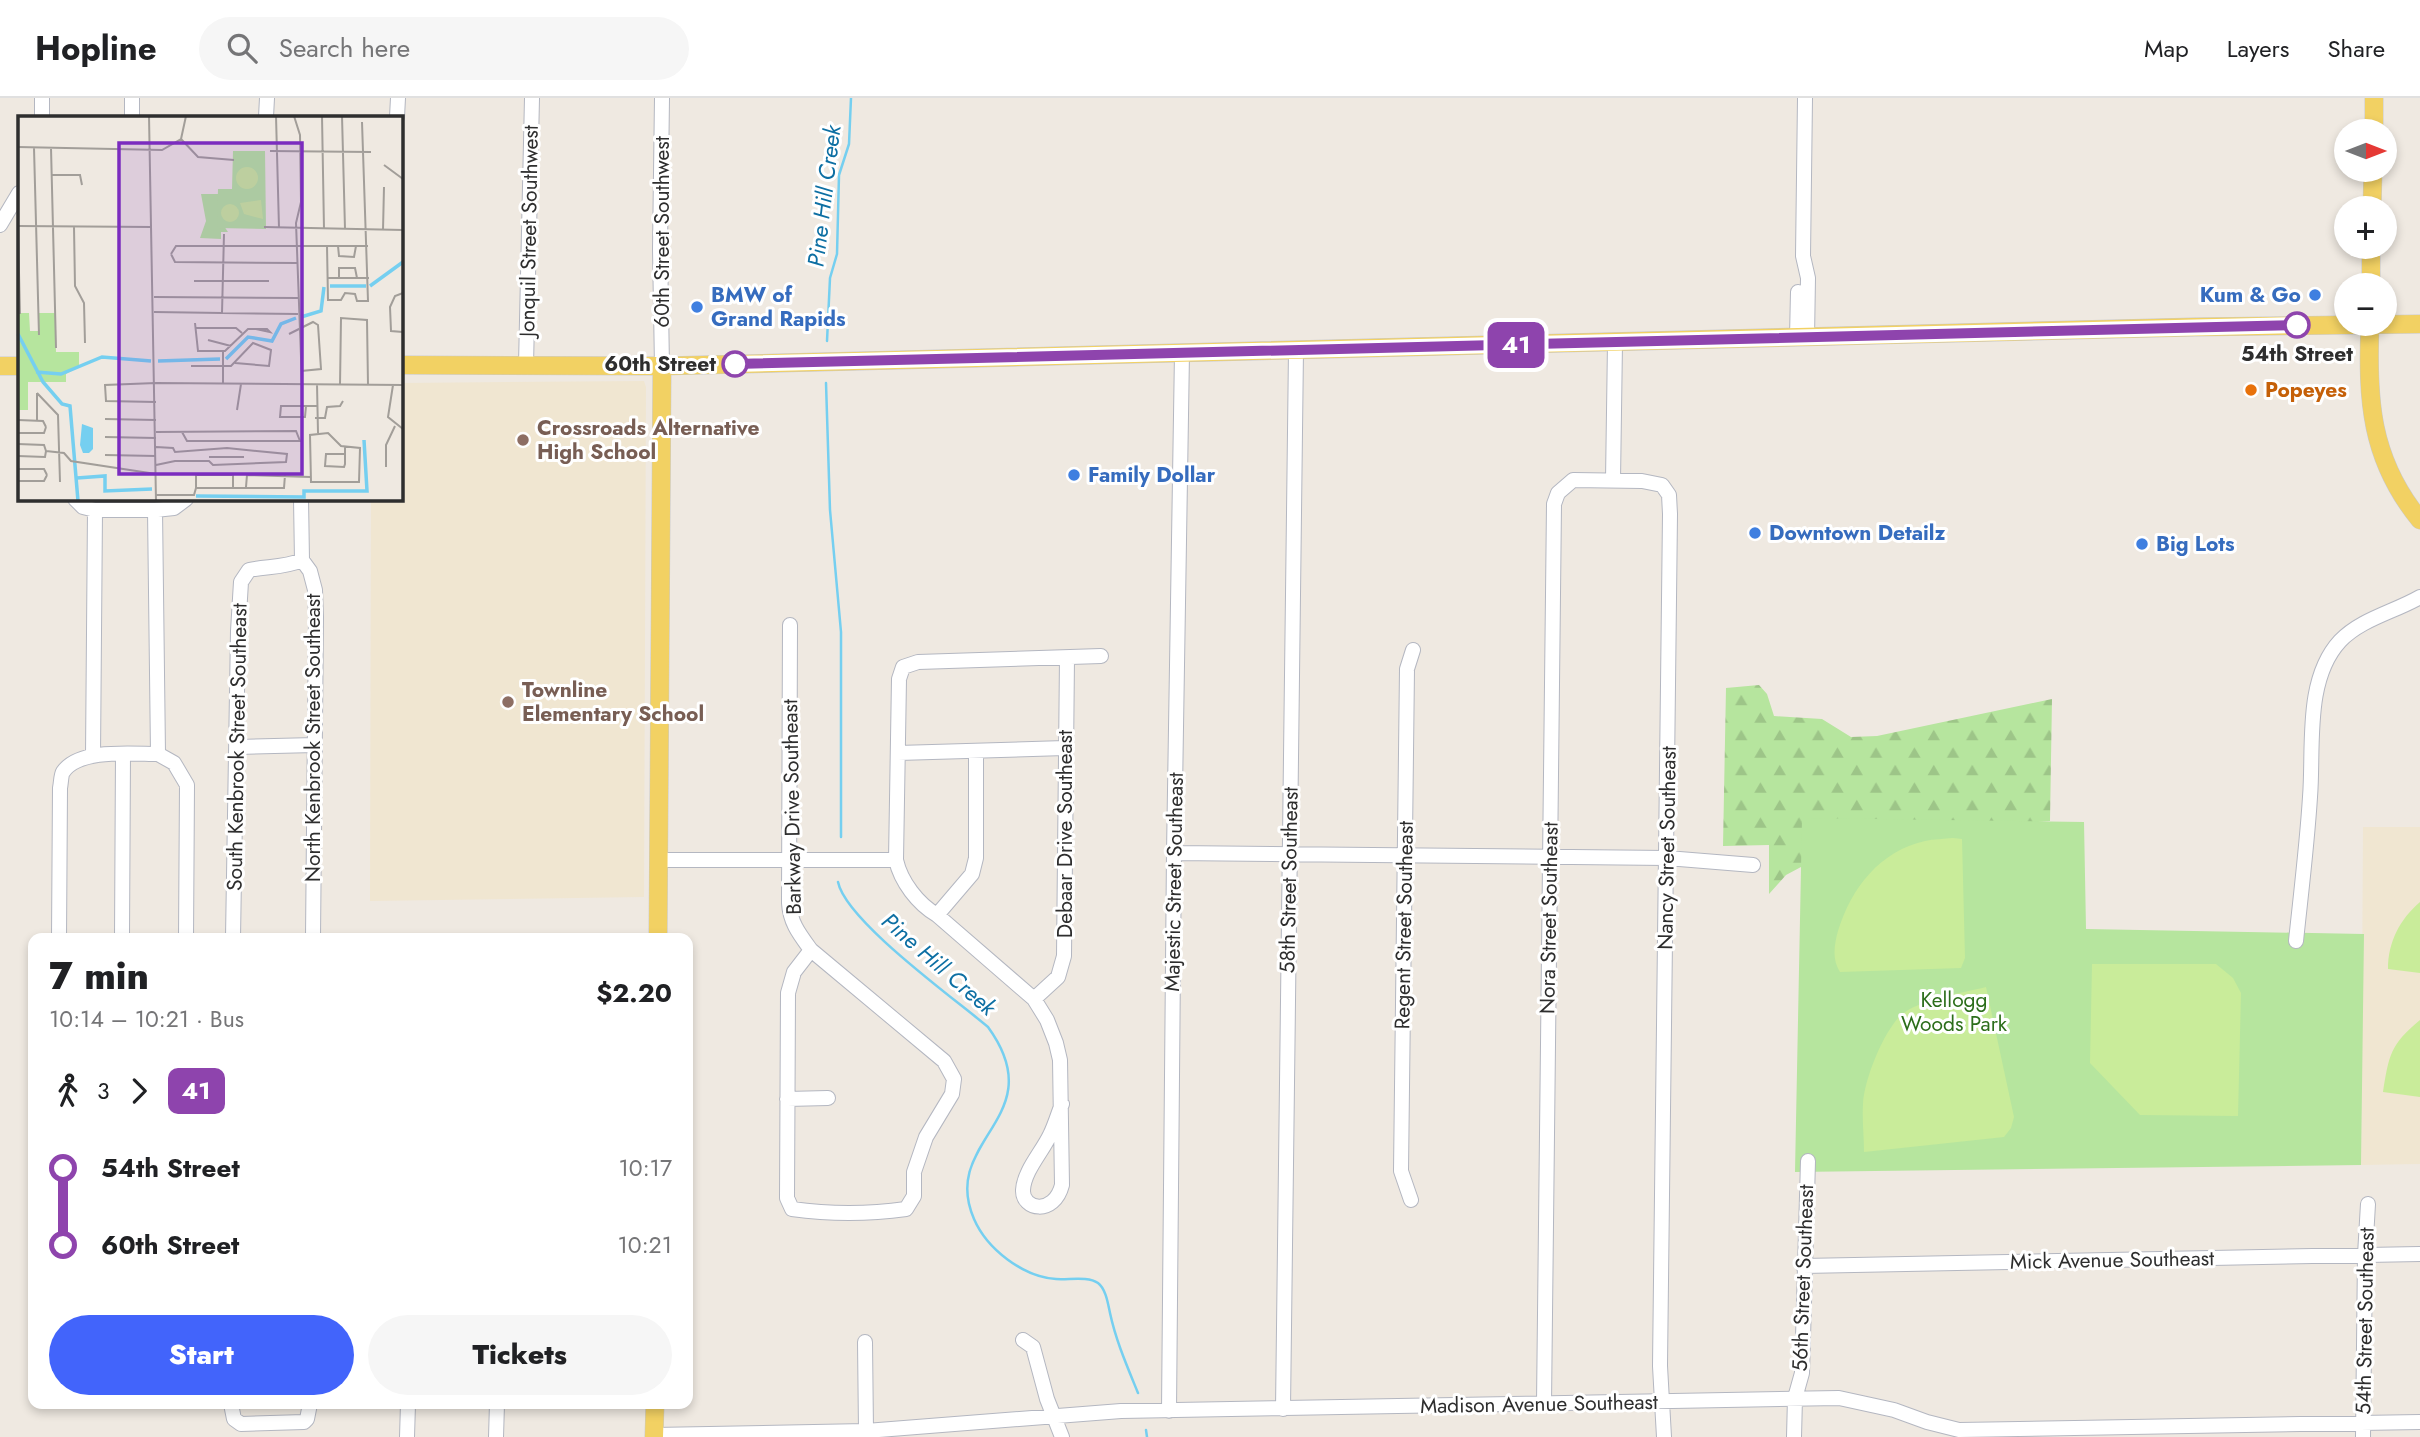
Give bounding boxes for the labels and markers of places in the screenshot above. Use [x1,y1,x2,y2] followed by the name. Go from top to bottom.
[711,280,846,334] place label: BMW of Grand Rapids
[2200,280,2301,310] place label: Kum & Go
[2307,287,2323,303] marker: Kum & Go
[689,299,705,315] marker: BMW of Grand Rapids
[2284,312,2310,338] marker: 54th Street
[2241,339,2353,369] place label: 54th Street
[604,349,716,379] place label: 60th Street
[722,351,748,377] marker: 60th Street
[2265,375,2347,405] place label: Popeyes
[2243,382,2259,398] marker: Popeyes
[537,413,760,467] place label: Crossroads Alternative High School
[515,432,531,448] marker: Crossroads Alternative High School
[1088,460,1216,490] place label: Family Dollar
[1066,467,1082,483] marker: Family Dollar
[1769,518,1946,548] place label: Downtown Detailz
[1747,525,1763,541] marker: Downtown Detailz
[2156,529,2235,559] place label: Big Lots
[2134,536,2150,552] marker: Big Lots
[522,675,704,729] place label: Townline Elementary School
[500,694,516,710] marker: Townline Elementary School

